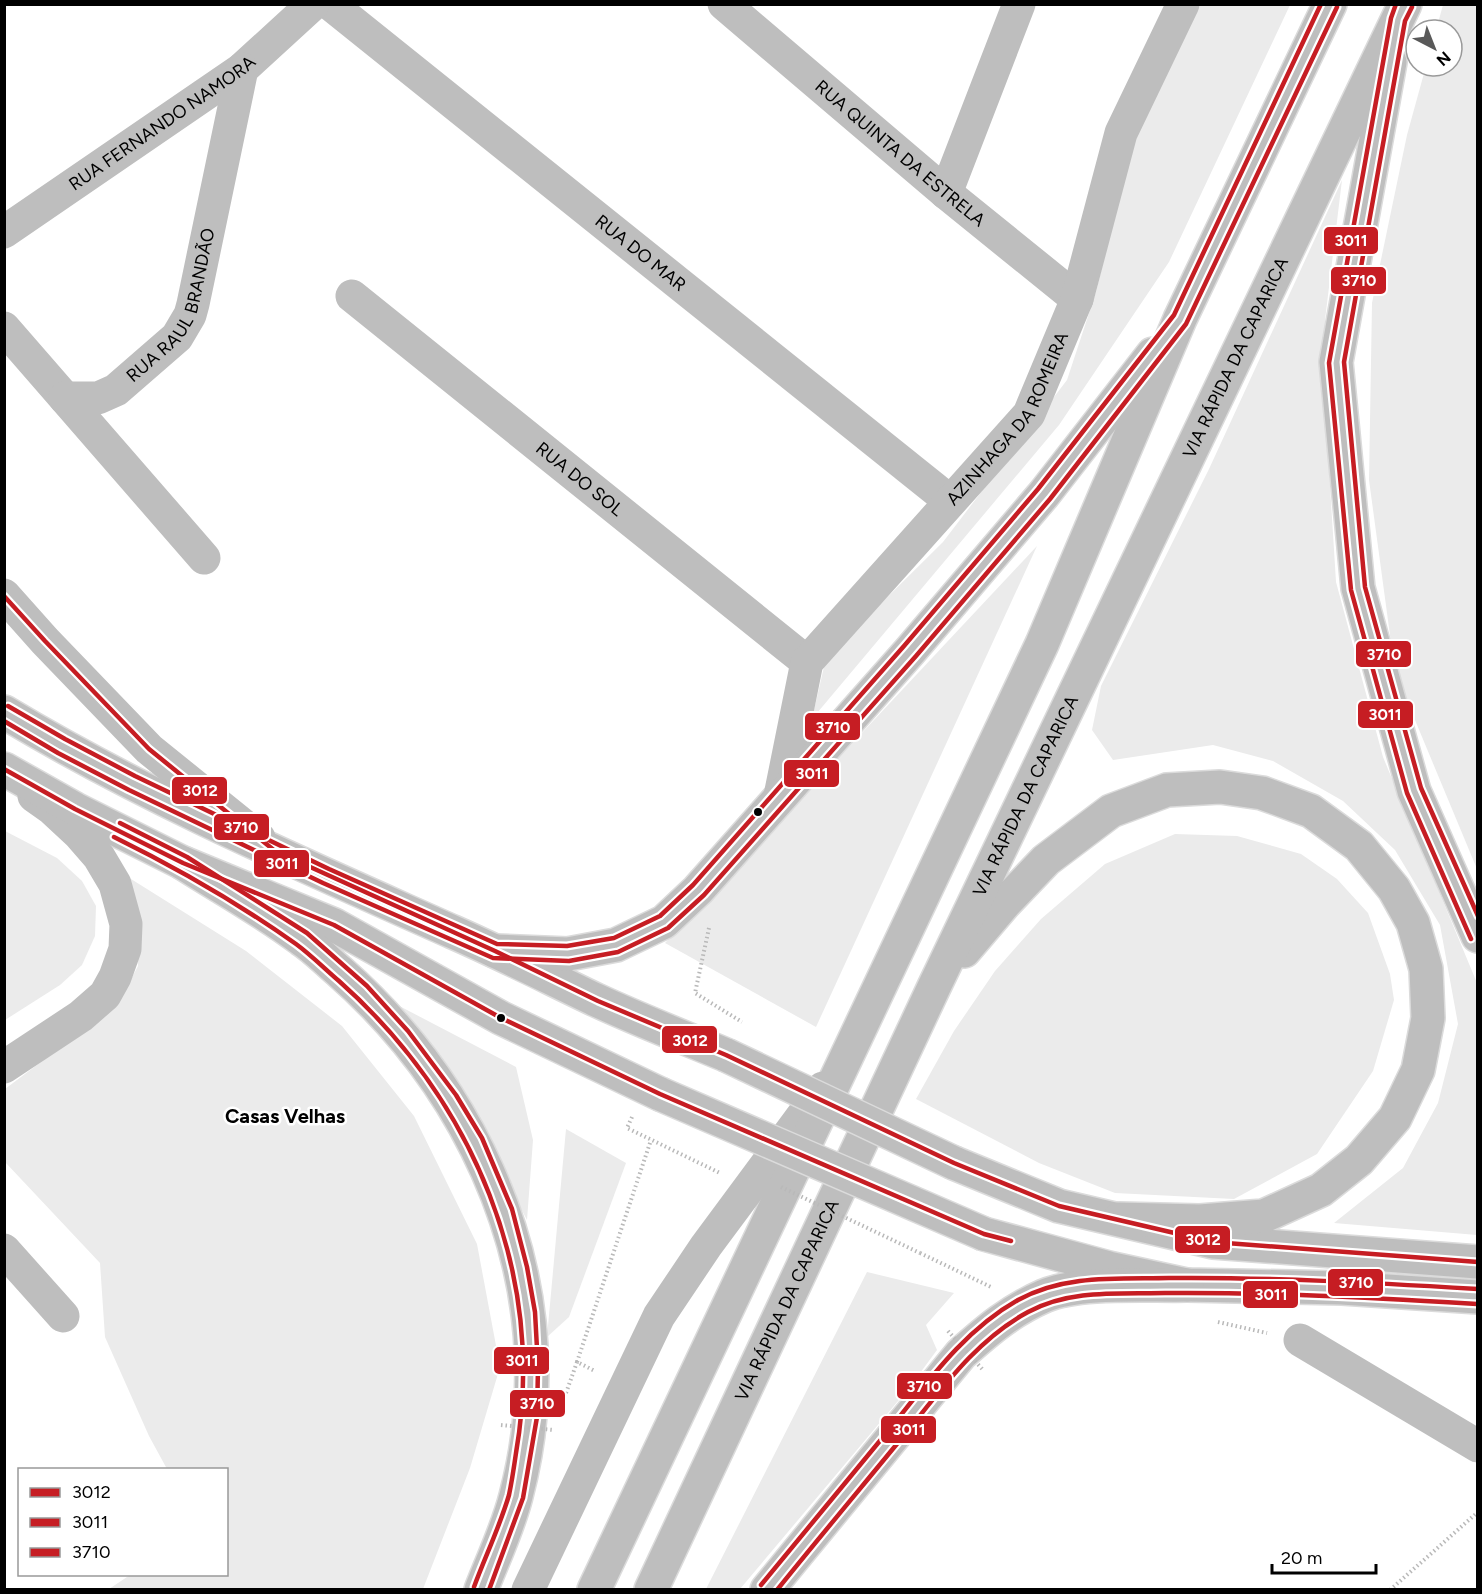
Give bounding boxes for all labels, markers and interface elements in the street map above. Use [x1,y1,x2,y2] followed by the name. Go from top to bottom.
[1404,18,1464,78] north arrow
[1433,48,1455,70] text: N
[65,51,260,195] street label: RUA FERNANDO NAMORA
[811,75,990,231] street label: RUA QUINTA DA ESTRELA
[591,210,690,296] street label: RUA DO MAR
[122,226,220,387] street label: RUA RAUL BRANDÃO
[1323,226,1379,255] line badge: 3011
[1335,231,1367,250] text: 3011
[1178,254,1293,462] street label: VIA RÁPIDA DA CAPARICA
[1330,266,1387,295] line badge: 3710
[1342,271,1376,290] text: 3710
[942,329,1073,510] street label: AZINHAGA DA ROMEIRA
[531,437,628,521] street label: RUA DO SOL
[1355,640,1412,668] line badge: 3710
[1367,645,1401,664] text: 3710
[968,692,1083,900] street label: VIA RÁPIDA DA CAPARICA
[1357,700,1414,729] line badge: 3011
[1369,705,1401,724] text: 3011
[804,712,861,741] line badge: 3710
[816,718,850,737] text: 3710
[783,759,840,788] line badge: 3011
[796,764,828,783] text: 3011
[171,776,228,805] line badge: 3012
[182,781,218,800] text: 3012
[752,806,764,818] unlabelled marker
[213,813,270,841] line badge: 3710
[224,818,258,837] text: 3710
[253,849,310,878] line badge: 3011
[266,854,298,873] text: 3011
[495,1012,507,1024] unlabelled marker
[661,1025,718,1054] line badge: 3012
[672,1031,708,1050] text: 3012
[225,1104,345,1128] district label: Casas Velhas
[730,1196,844,1405] street label: VIA RÁPIDA DA CAPARICA
[1174,1225,1231,1254] line badge: 3012
[1185,1230,1221,1249] text: 3012
[1327,1268,1384,1297] line badge: 3710
[1339,1273,1373,1292] text: 3710
[1242,1280,1299,1309] line badge: 3011
[1255,1285,1287,1304] text: 3011
[493,1346,550,1375] line badge: 3011
[506,1351,538,1370] text: 3011
[896,1372,953,1400] line badge: 3710
[907,1377,941,1396] text: 3710
[509,1389,566,1418] line badge: 3710
[520,1394,554,1413] text: 3710
[880,1415,937,1444] line badge: 3011
[893,1420,925,1439] text: 3011
[18,1468,228,1576] legend
[72,1481,111,1503] text: 3012
[72,1511,108,1533] text: 3011
[1272,1537,1376,1575] scale bar
[72,1541,110,1563] text: 3710
[1281,1547,1322,1569] text: 20 m

